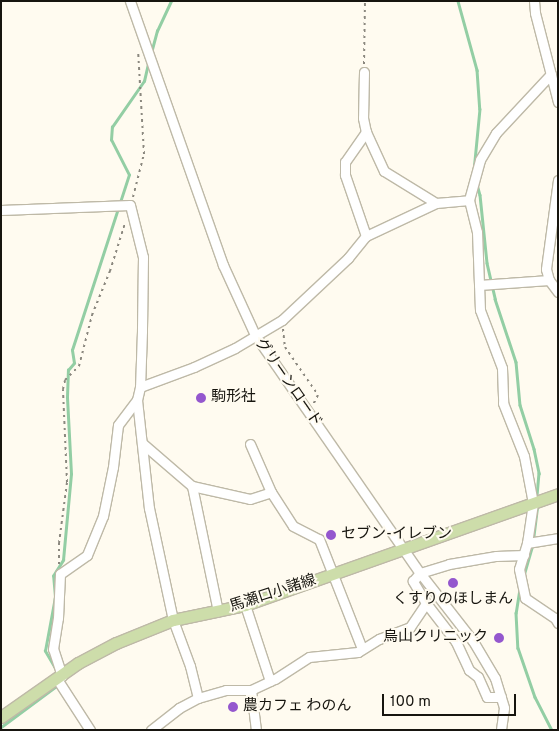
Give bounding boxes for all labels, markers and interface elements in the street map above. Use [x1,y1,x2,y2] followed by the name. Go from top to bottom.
[251,335,325,431] street label: グリーンロード
[211,389,256,407] place label: 駒形社
[195,392,207,404] marker: 駒形社
[341,526,452,544] place label: セブン-イレブン
[325,529,337,541] marker: セブン-イレブン
[227,572,319,616] street label: 馬瀬口小諸線
[447,577,459,589] marker: くすりのほしまん
[393,591,513,609] place label: くすりのほしまん
[383,629,488,647] place label: 烏山クリニック
[492,631,506,645] marker: 烏山クリニック
[384,684,518,716] scale bar
[390,693,431,712] text: 100 m
[243,698,352,716] place label: 農カフェ わのん
[227,701,239,713] marker: 農カフェ わのん

